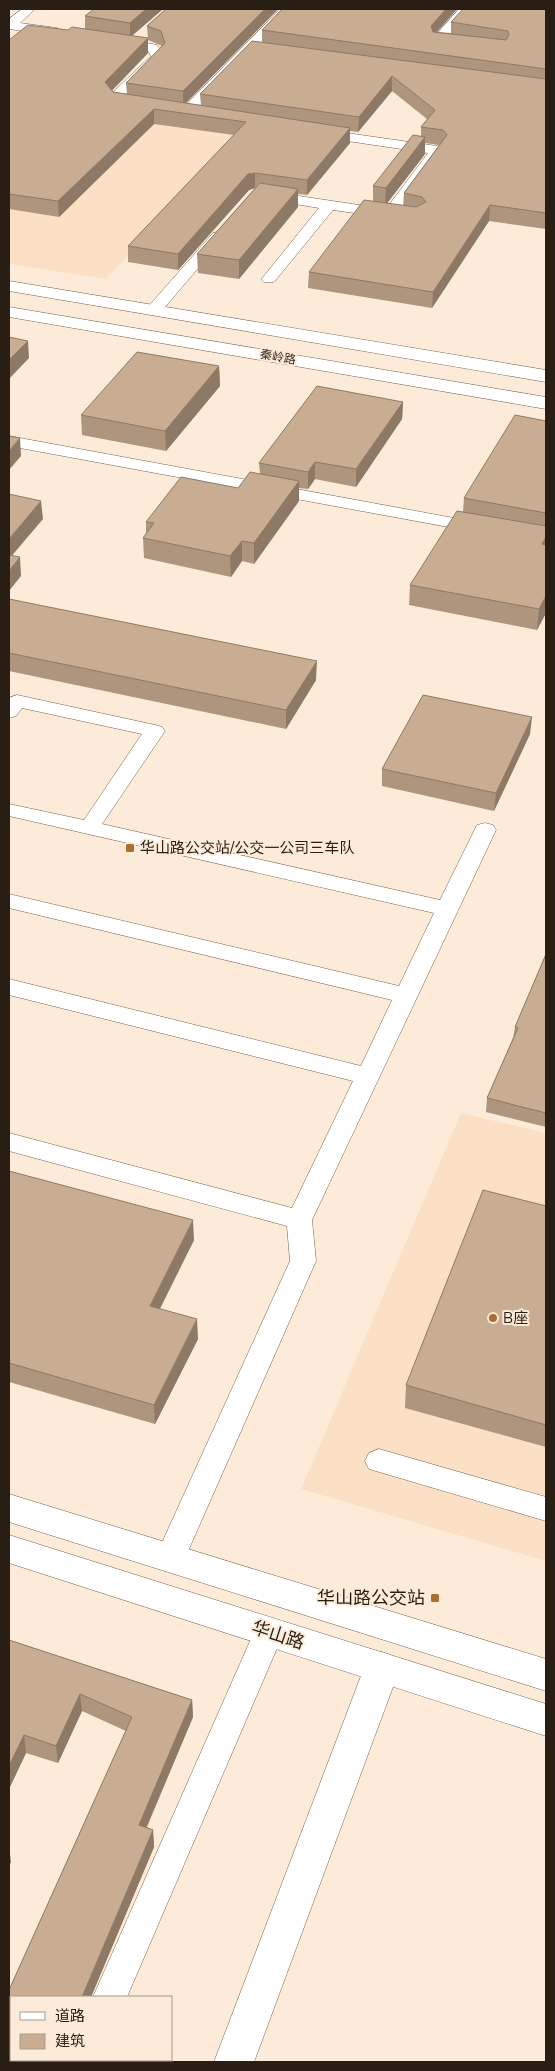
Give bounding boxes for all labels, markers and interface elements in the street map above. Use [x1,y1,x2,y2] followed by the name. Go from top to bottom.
[259,346,297,368] street label: 秦岭路
[140,838,354,858] place label: 华山路公交站/公交一公司三车队
[124,842,136,854] marker: 华山路公交站/公交一公司三车队
[503,1308,528,1328] place label: B座
[487,1312,499,1324] marker: B座
[317,1586,425,1610] place label: 华山路公交站
[429,1592,441,1604] marker: 华山路公交站
[249,1615,307,1655] street label: 华山路
[10,1996,172,2061] legend
[55,2006,85,2026] text: 道路
[55,2031,85,2051] text: 建筑

